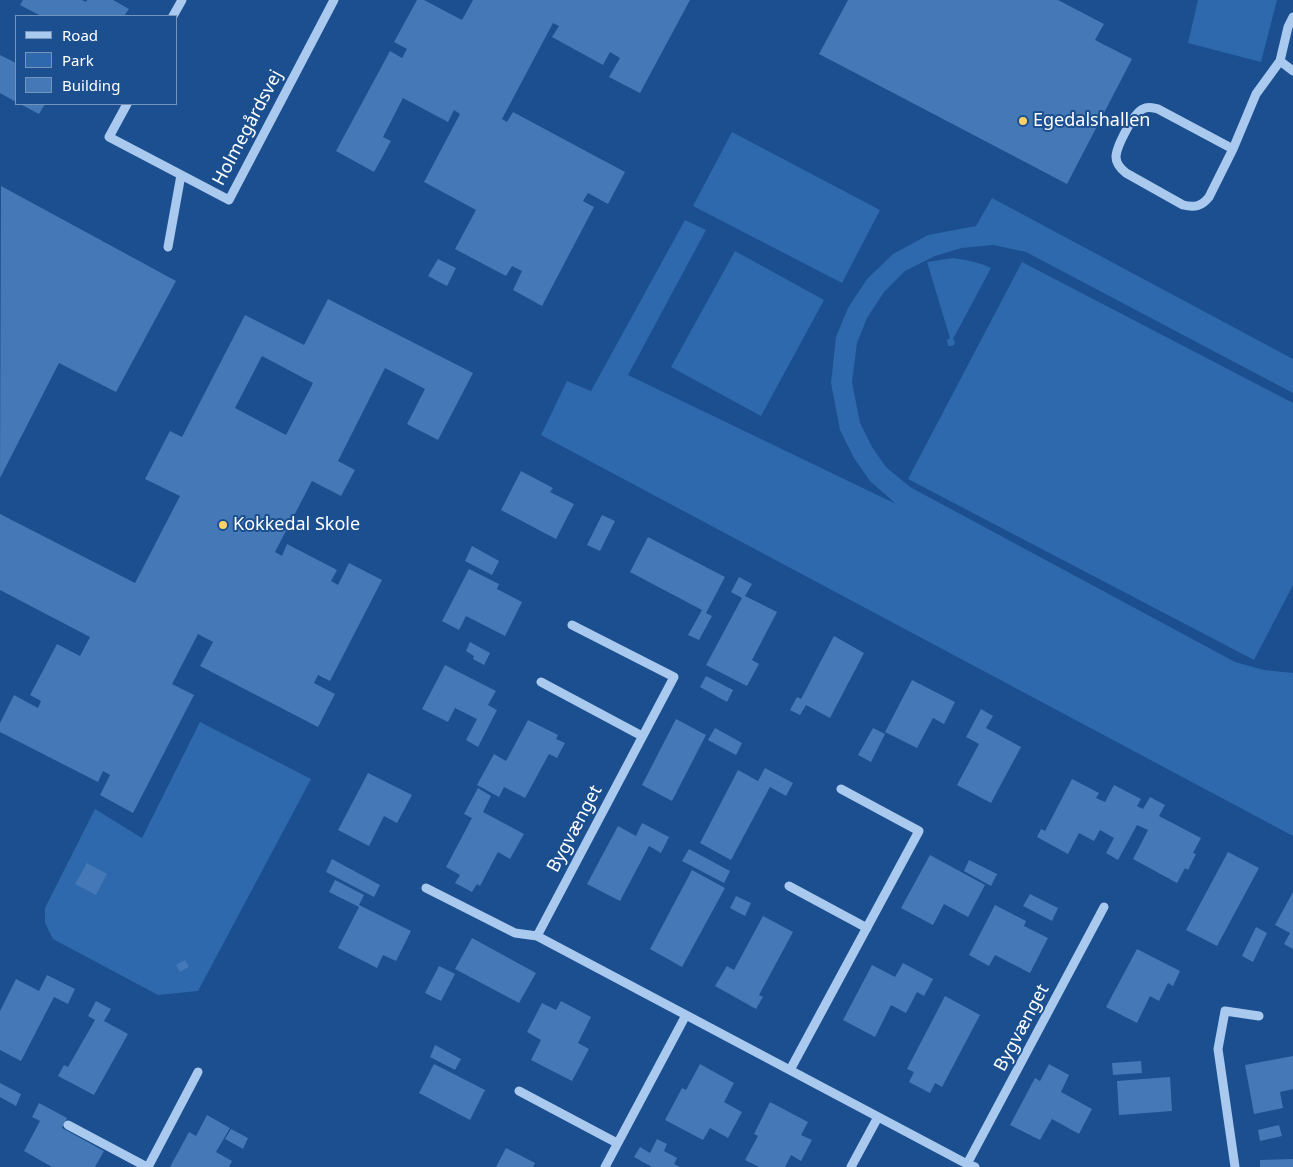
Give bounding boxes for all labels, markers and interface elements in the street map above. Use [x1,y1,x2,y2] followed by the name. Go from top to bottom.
[15,15,178,105] legend
[62,25,98,45] text: Road
[62,50,94,70] text: Park
[208,67,288,189] street label: Holmegårdsvej
[62,75,120,95] text: Building
[1033,110,1150,132] place label: Egedalshallen
[1017,115,1029,127] marker: Egedalshallen
[233,514,360,536] place label: Kokkedal Skole
[217,519,229,531] marker: Kokkedal Skole
[543,782,607,876] street label: Bygvænget
[990,981,1054,1075] street label: Bygvænget

